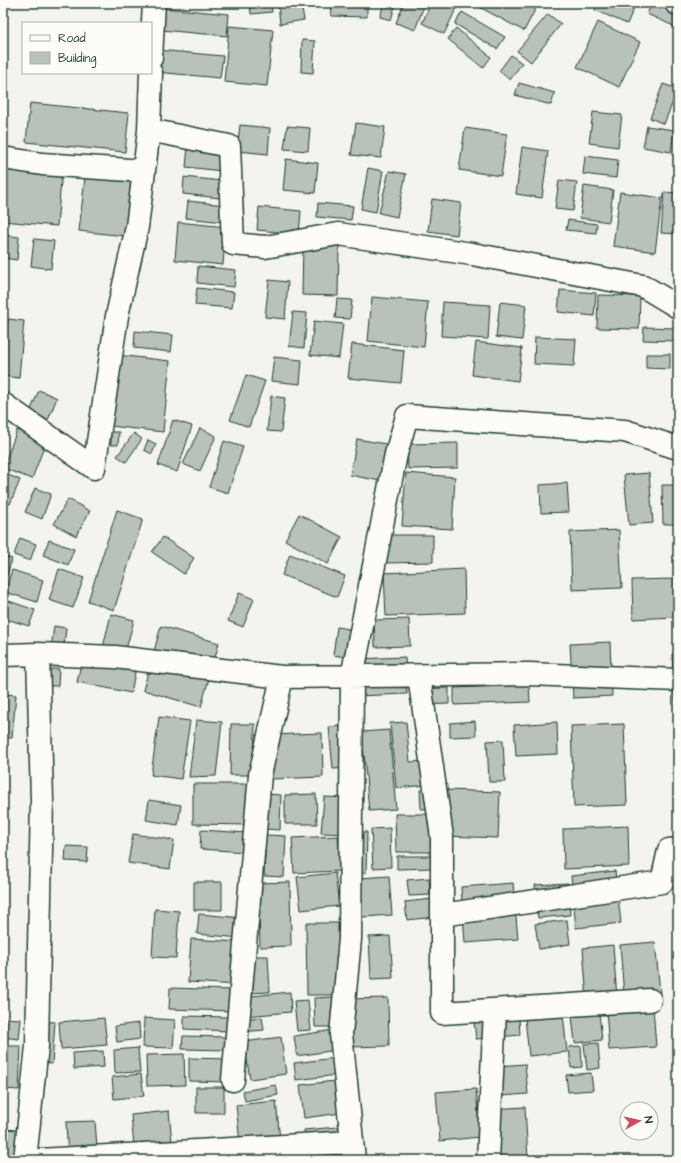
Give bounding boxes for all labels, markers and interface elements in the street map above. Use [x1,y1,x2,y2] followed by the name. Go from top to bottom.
[22,22,152,74] legend
[58,30,86,47] text: Road
[58,50,96,68] text: Building
[619,1101,659,1141] north arrow
[640,1115,656,1124] text: N

